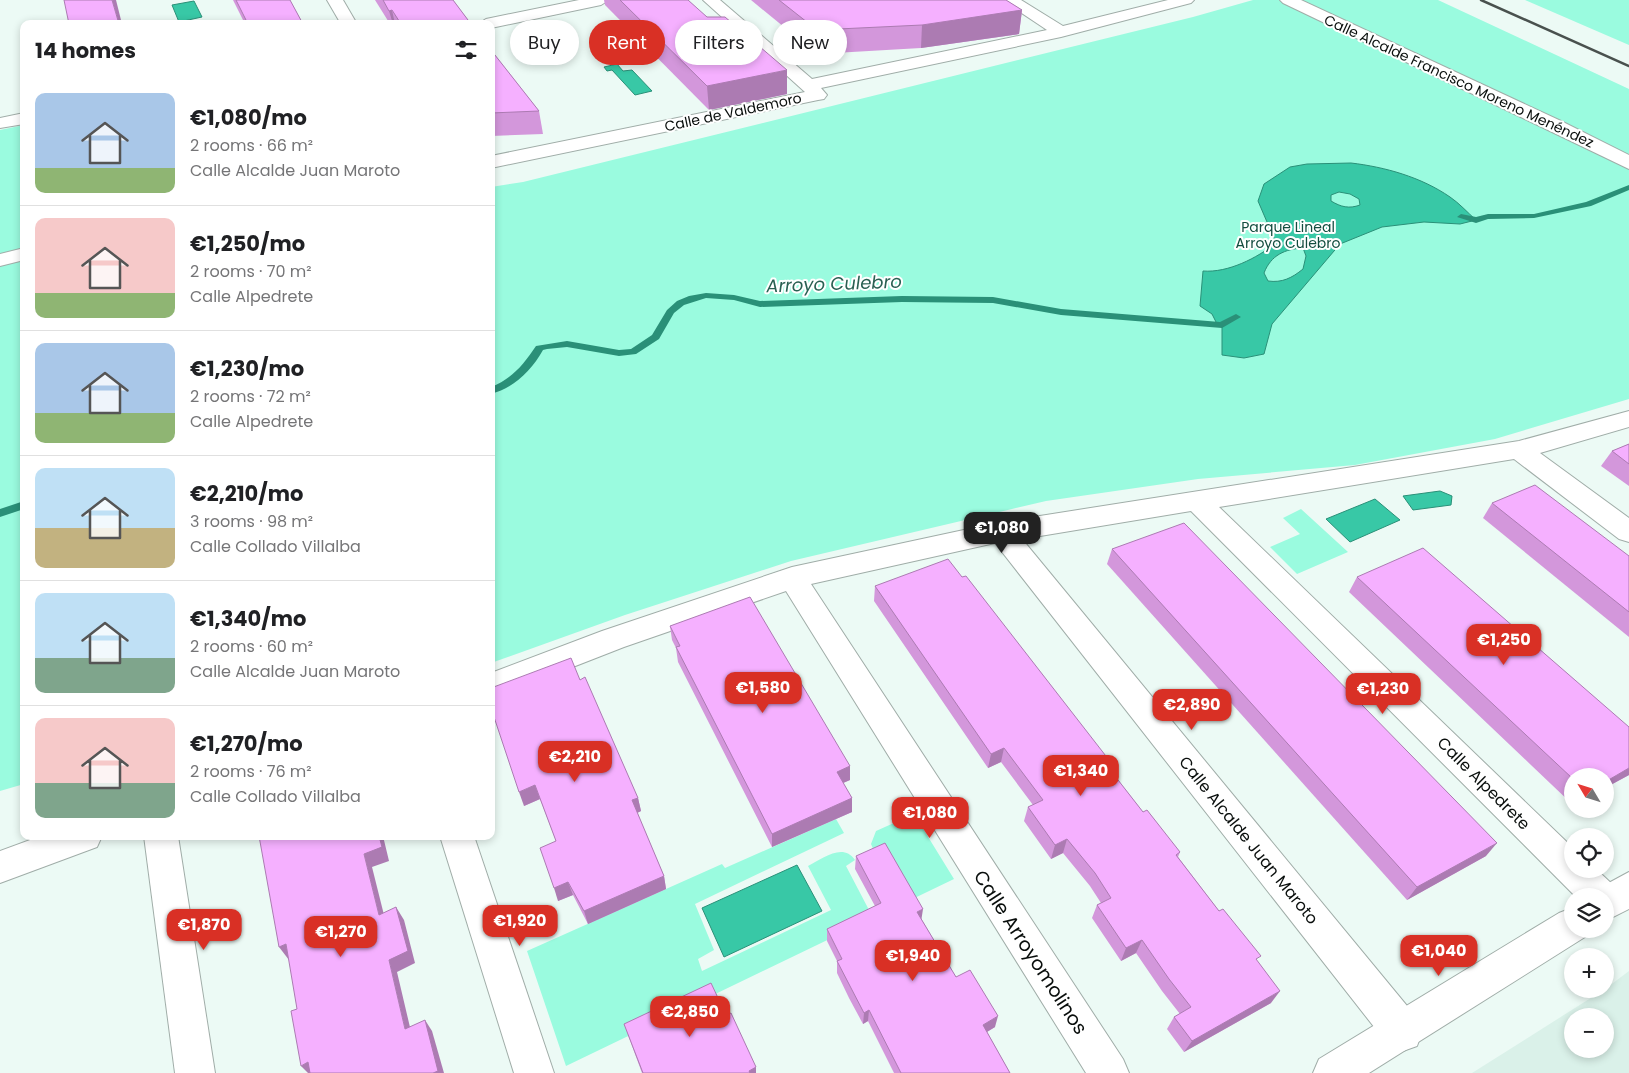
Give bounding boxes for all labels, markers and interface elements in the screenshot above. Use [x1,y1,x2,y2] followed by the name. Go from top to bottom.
[1321,10,1597,152] street label: Calle Alcalde Francisco Moreno Menéndez
[510,20,579,65] chip: Buy
[589,20,665,65] chip: Rent
[675,20,763,65] chip: Filters
[773,20,847,65] chip: New
[35,36,136,65] text: 14 homes
[452,36,480,64] icon: filters
[663,88,803,136] street label: Calle de Valdemoro
[190,103,307,132] text: €1,080/mo
[75,113,135,173] icon: home
[190,134,313,157] text: 2 rooms · 66 m²
[190,159,400,182] text: Calle Alcalde Juan Maroto
[1236,217,1341,253] park label: Parque Lineal Arroyo Culebro
[190,229,305,258] text: €1,250/mo
[75,238,135,298] icon: home
[190,260,312,283] text: 2 rooms · 70 m²
[765,269,902,298] water label: Arroyo Culebro
[190,285,313,308] text: Calle Alpedrete
[190,354,304,383] text: €1,230/mo
[75,363,135,423] icon: home
[190,385,311,408] text: 2 rooms · 72 m²
[190,410,313,433] text: Calle Alpedrete
[190,479,303,508] text: €2,210/mo
[75,488,135,548] icon: home
[190,510,313,533] text: 3 rooms · 98 m²
[961,512,1043,554] pin: €1,080
[975,516,1029,539] text: €1,080
[190,535,361,558] text: Calle Collado Villalba
[190,604,306,633] text: €1,340/mo
[75,613,135,673] icon: home
[1463,624,1545,666] pin: €1,250
[1477,628,1531,651] text: €1,250
[190,635,313,658] text: 2 rooms · 60 m²
[190,660,400,683] text: Calle Alcalde Juan Maroto
[722,672,804,714] pin: €1,580
[1342,672,1424,715] pin: €1,230
[736,676,790,699] text: €1,580
[1357,677,1409,700] text: €1,230
[1151,688,1233,731] pin: €2,890
[1163,693,1221,716] text: €2,890
[190,729,303,758] text: €1,270/mo
[1432,732,1535,835] street label: Calle Alpedrete
[75,738,135,798] icon: home
[534,740,616,783] pin: €2,210
[549,745,601,768] text: €2,210
[1173,751,1324,929] street label: Calle Alcalde Juan Maroto
[1040,754,1122,797] pin: €1,340
[1054,759,1108,782] text: €1,340
[190,760,312,783] text: 2 rooms · 76 m²
[1564,768,1614,818] north arrow
[1564,768,1614,1058] map controls
[190,785,361,808] text: Calle Collado Villalba
[889,796,971,839] pin: €1,080
[903,801,957,824] text: €1,080
[1564,828,1614,878] button: locate
[967,865,1094,1040] street label: Calle Arroyomolinos
[1564,888,1614,938] button: layers
[479,904,561,947] pin: €1,920
[163,908,245,951] pin: €1,870
[494,909,546,932] text: €1,920
[178,913,230,936] text: €1,870
[300,916,382,958] pin: €1,270
[315,920,367,943] text: €1,270
[1398,934,1480,977] pin: €1,040
[1411,939,1467,962] text: €1,040
[872,940,954,982] pin: €1,940
[886,944,940,967] text: €1,940
[1564,948,1614,998] button: +
[649,996,731,1038] pin: €2,850
[661,1000,719,1023] text: €2,850
[1564,1008,1614,1058] button: −

